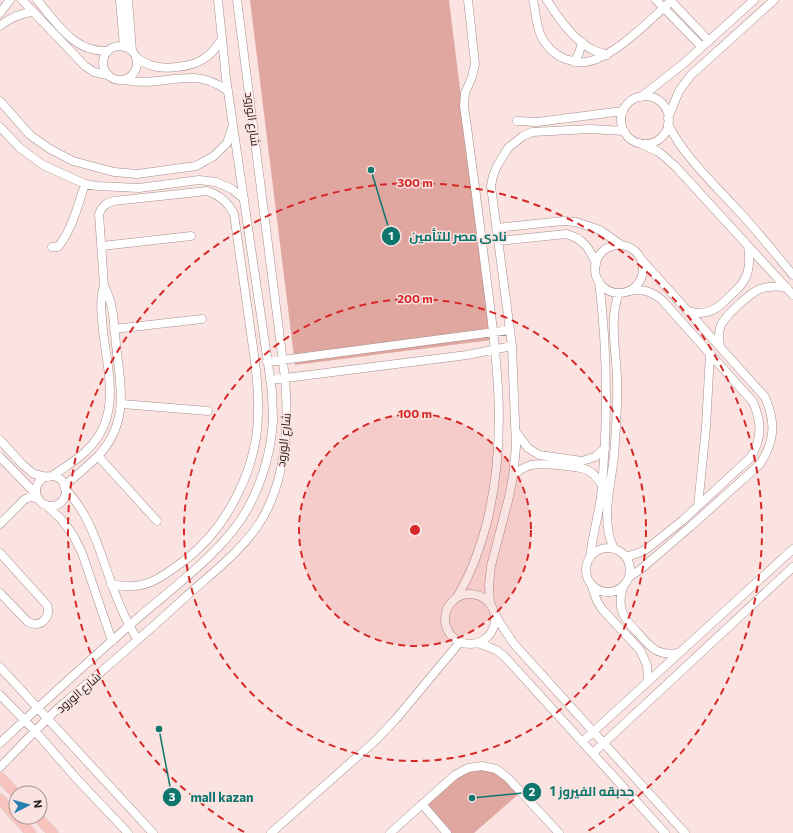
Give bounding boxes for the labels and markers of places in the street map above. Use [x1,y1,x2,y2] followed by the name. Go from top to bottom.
[381,224,514,249] callout: نادى مصر للتأمين
[408,523,422,537] centre of rings
[522,779,642,804] callout: حدبقه الفيروز 1
[162,785,262,810] callout: mall kazan

